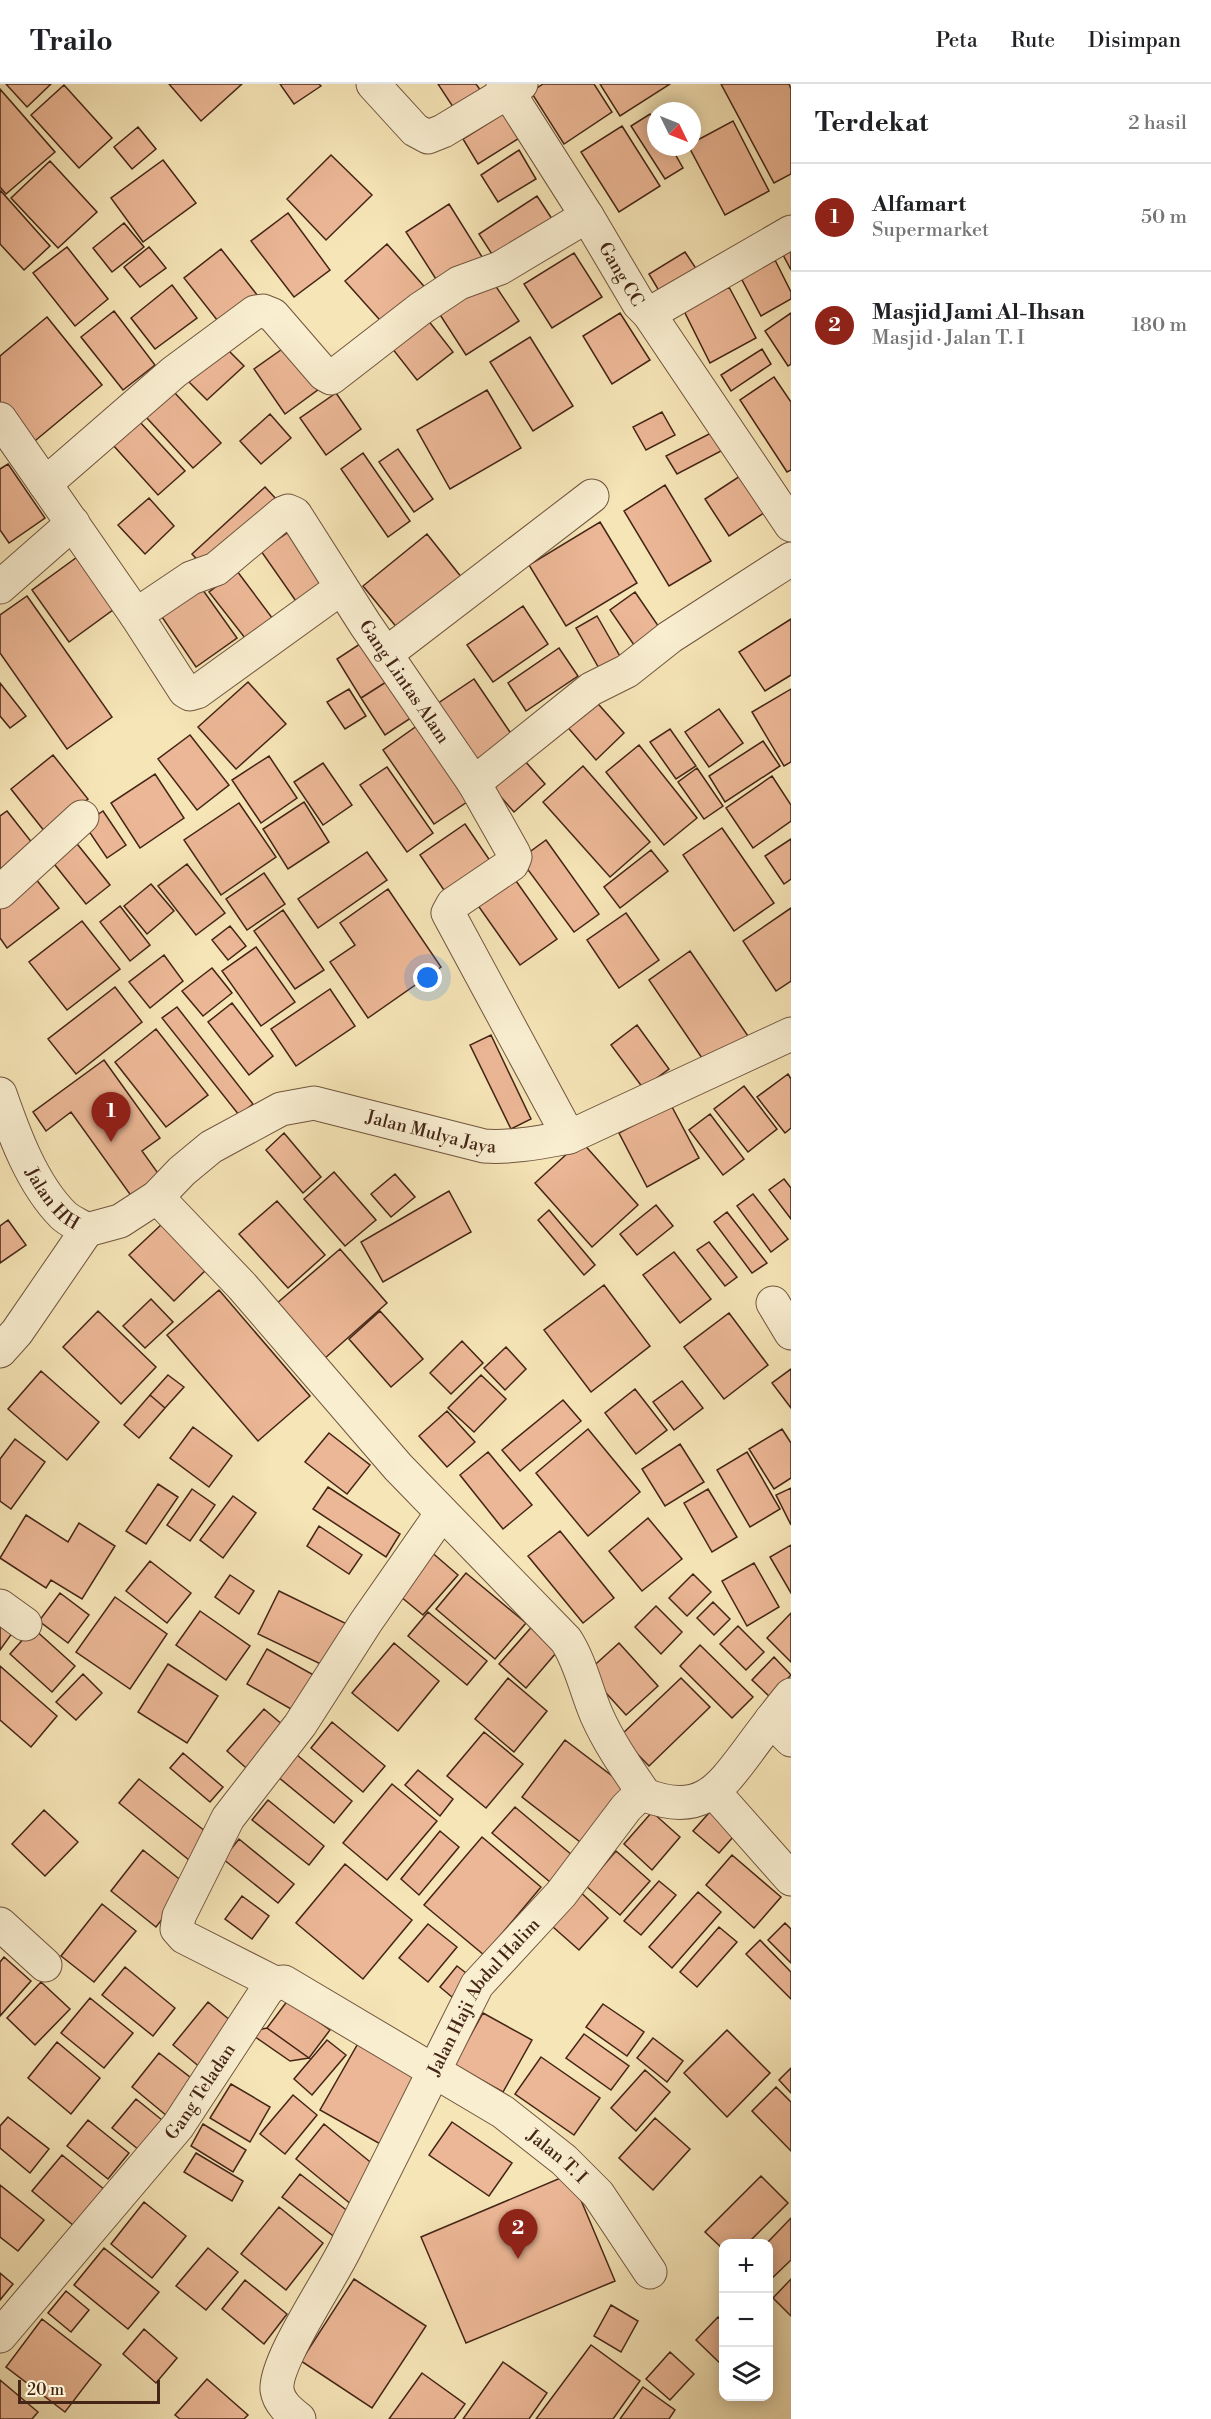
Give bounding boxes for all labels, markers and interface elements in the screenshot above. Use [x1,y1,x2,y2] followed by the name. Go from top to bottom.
[30,24,113,59] text: Trailo
[936,28,978,54] text: Peta
[1011,28,1055,54] text: Rute
[1088,28,1181,54] text: Disimpan
[647,102,701,156] north arrow
[815,107,928,139] text: Terdekat
[1128,111,1187,136] text: 2 hasil
[872,191,966,218] text: Alfamart
[830,205,839,230] text: 1
[1141,205,1187,230] text: 50 m
[872,218,989,243] text: Supermarket
[593,238,649,310] street label: Gang CC
[872,299,1085,326] text: Masjid Jami Al-Ihsan
[828,313,841,338] text: 2
[1132,313,1187,338] text: 180 m
[872,326,1025,351] text: Masjid · Jalan T. I
[354,615,455,748] street label: Gang Lintas Alam
[413,963,442,992] your location
[92,1092,130,1142] pin: 1
[363,1105,497,1158] street label: Jalan Mulya Jaya
[20,1162,84,1235] street label: Jalan HH
[422,1913,545,2080] street label: Jalan Haji Abdul Halim
[160,2039,240,2145] street label: Gang Teladan
[522,2123,592,2188] street label: Jalan T. I
[498,2210,538,2259] pin: 2
[719,2239,773,2401] map controls
[719,2239,773,2293] button: +
[719,2293,773,2347] button: −
[719,2347,773,2401] button: layers
[18,2377,160,2404] scale bar
[27,2380,64,2400] text: 20 m

